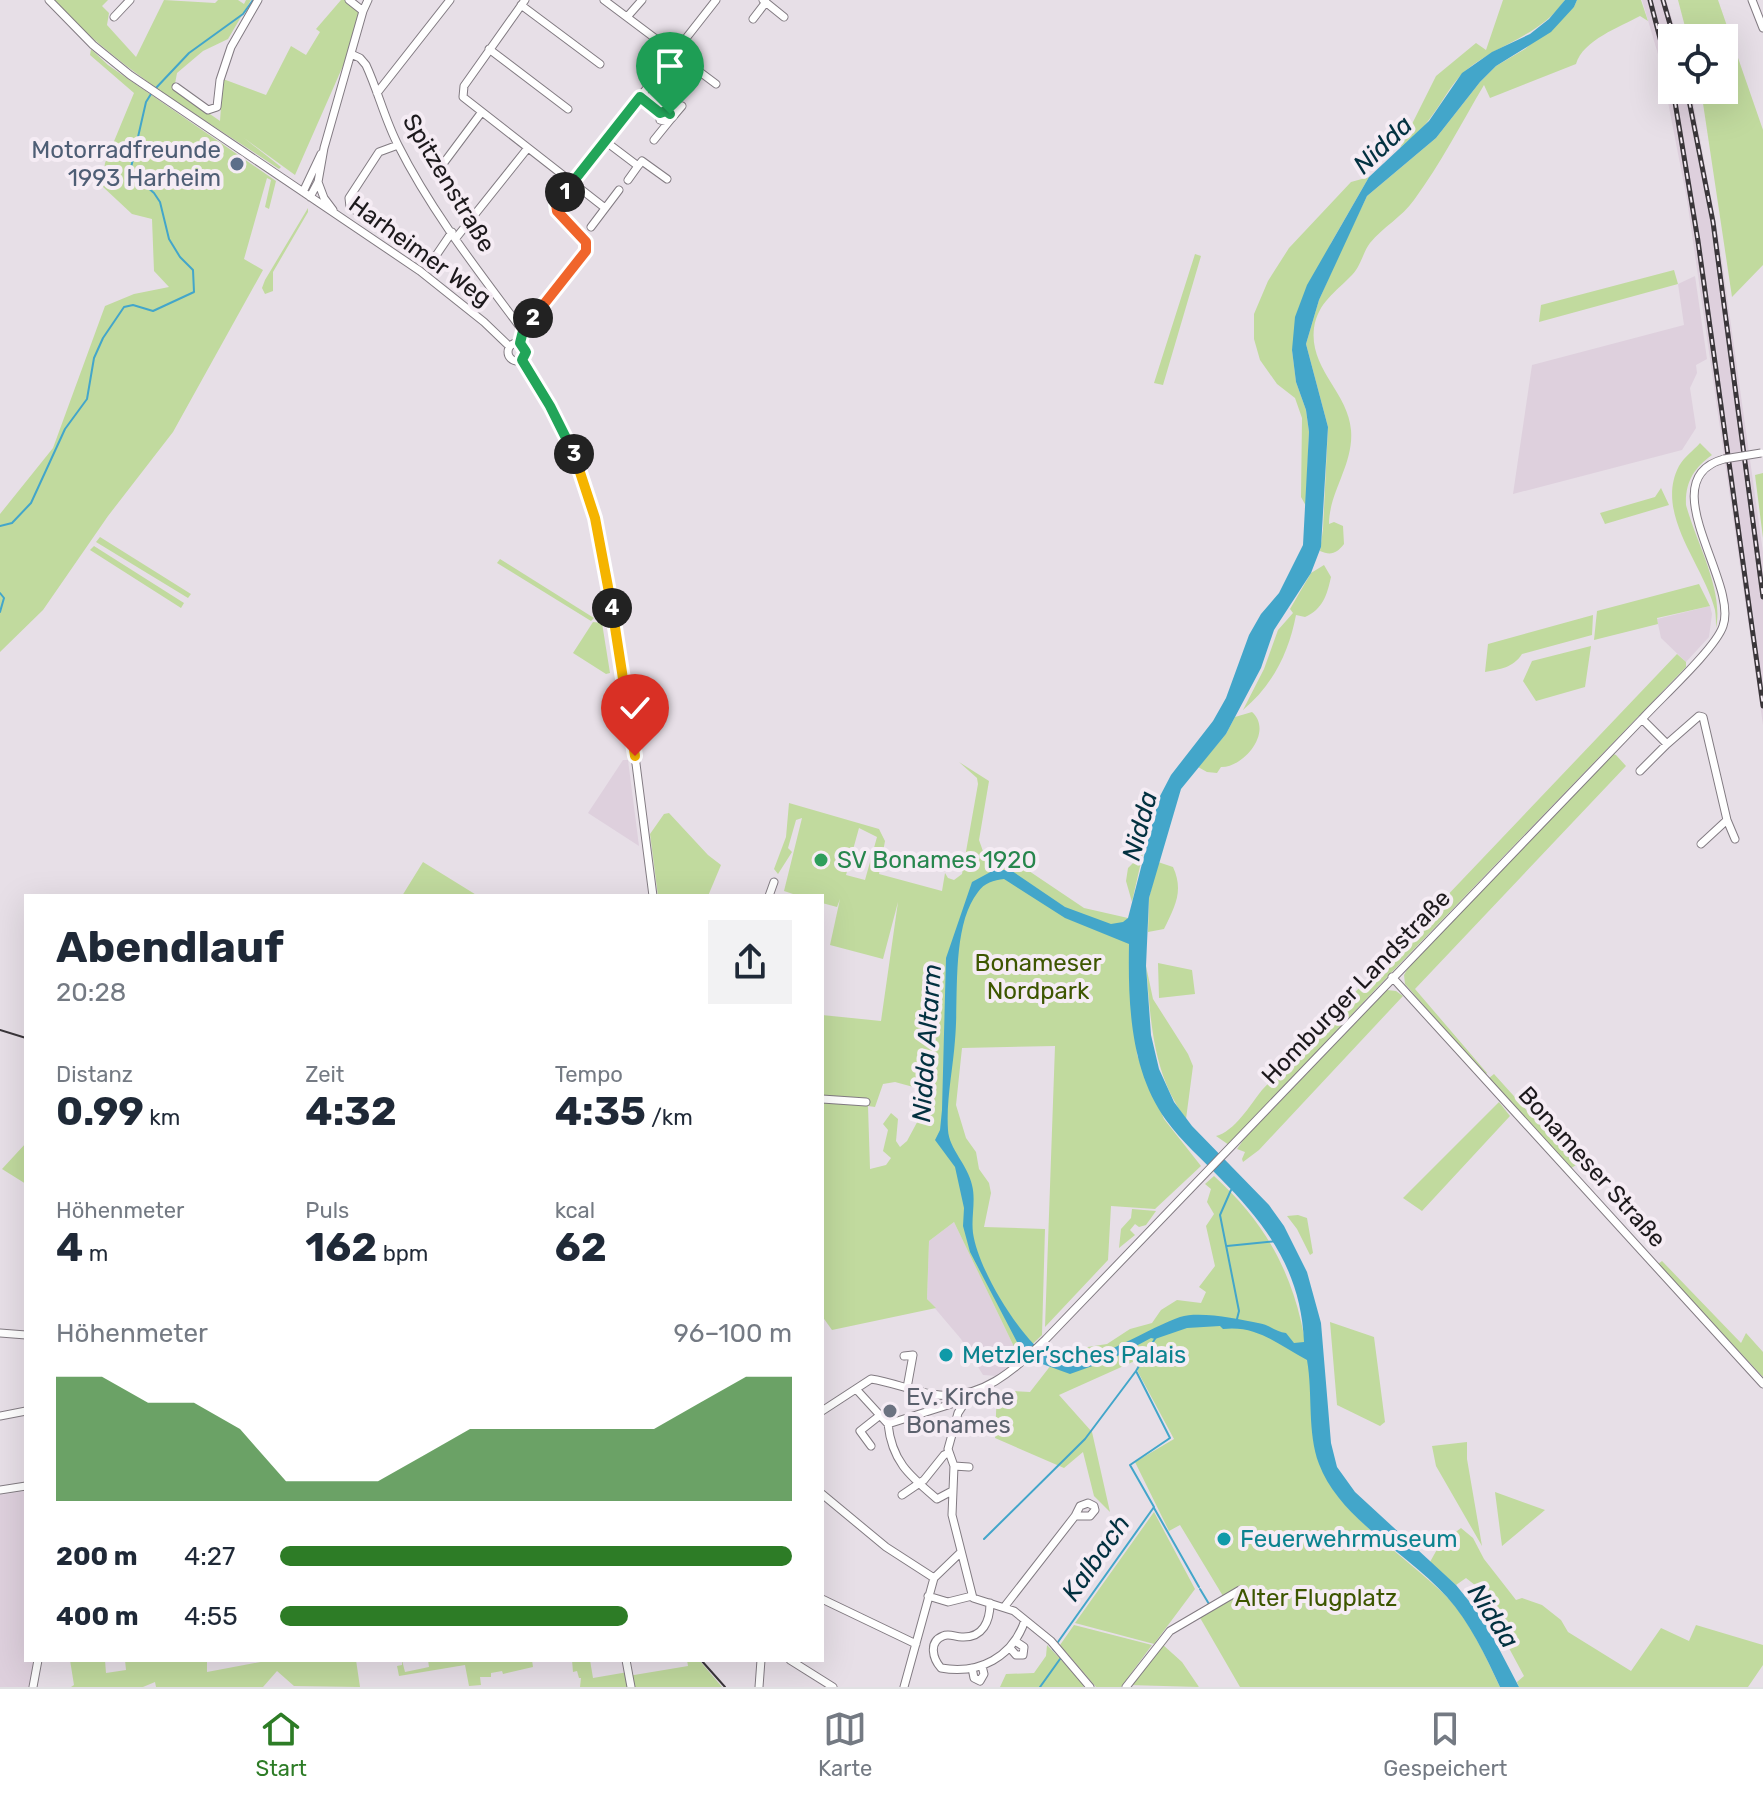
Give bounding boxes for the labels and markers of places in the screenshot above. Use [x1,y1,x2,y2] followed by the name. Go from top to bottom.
[636,32,704,114] pin
[31,136,221,192] place label: Motorradfreunde 1993 Harheim
[228,155,246,173] marker: Motorradfreunde 1993 Harheim
[545,172,585,212] pin: 1
[513,298,553,338] pin: 2
[554,434,594,474] pin: 3
[592,588,632,628] pin: 4
[601,674,669,756] pin
[837,846,1037,874] place label: SV Bonames 1920
[812,851,830,869] marker: SV Bonames 1920
[962,1341,1186,1369] place label: Metzler’sches Palais
[937,1346,955,1364] marker: Metzler’sches Palais
[906,1383,1015,1439] place label: Ev. Kirche Bonames
[881,1402,899,1420] marker: Ev. Kirche Bonames
[1240,1525,1458,1553] place label: Feuerwehrmuseum
[1215,1530,1233,1548] marker: Feuerwehrmuseum

